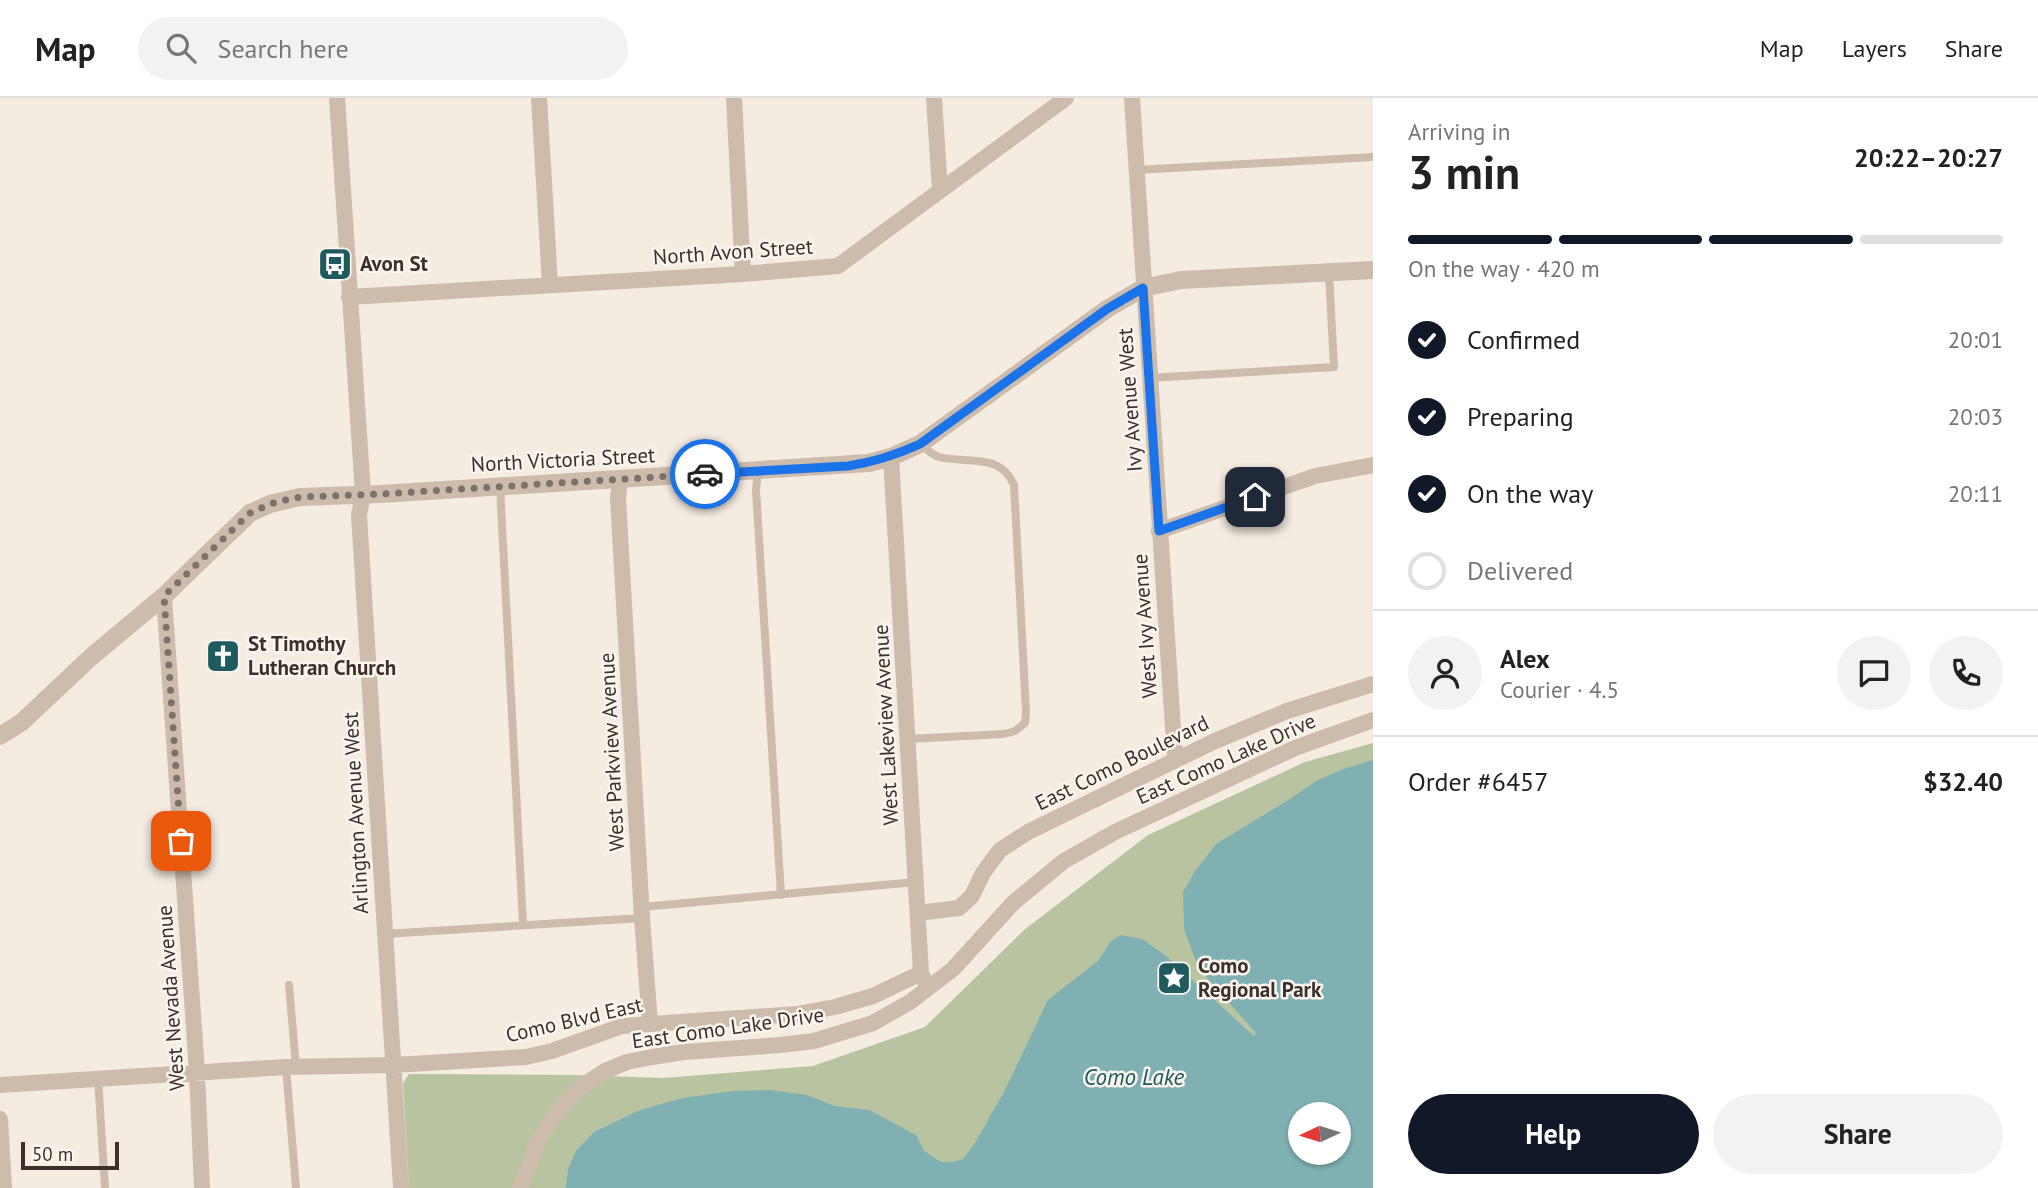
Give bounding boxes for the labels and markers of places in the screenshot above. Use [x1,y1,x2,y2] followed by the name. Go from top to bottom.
[316,245,354,283] bus stop icon: Avon St
[360,250,429,277] place label: Avon St
[1225,467,1285,527] pin
[248,630,396,681] place label: St Timothy Lutheran Church
[204,637,242,675] church icon: St Timothy Lutheran Church
[151,811,211,871] pin
[1198,952,1322,1003] place label: Como Regional Park
[1155,959,1193,997] place icon: Como Regional Park

